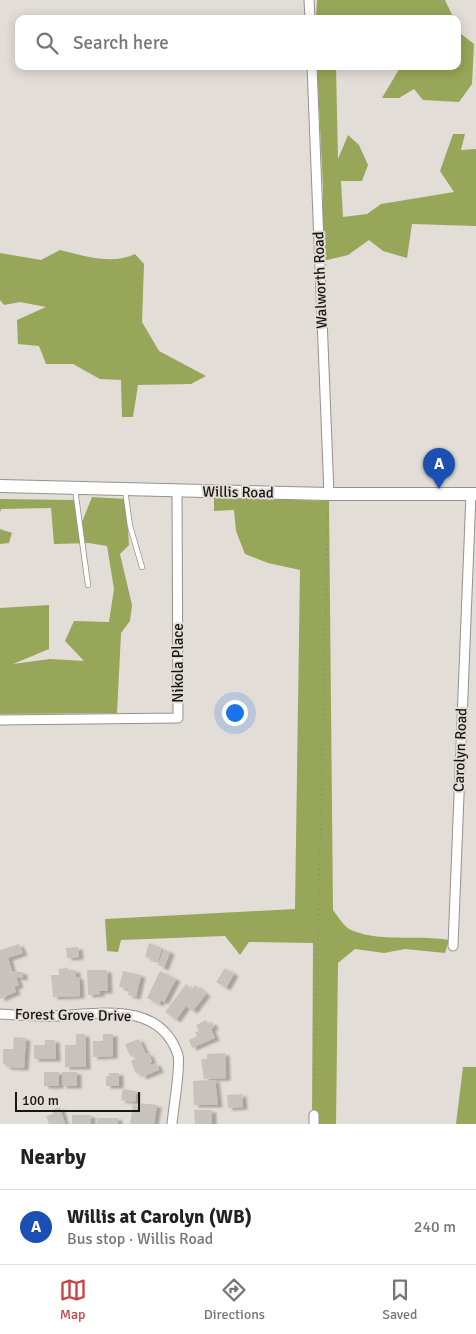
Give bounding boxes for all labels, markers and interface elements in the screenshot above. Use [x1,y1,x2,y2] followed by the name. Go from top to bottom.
[15,15,461,70] search box
[33,29,61,57] icon: search
[73,31,169,55] text: Search here
[309,231,331,329] street label: Walworth Road
[423,448,455,489] pin: A
[202,482,274,502] street label: Willis Road
[169,623,187,703] street label: Nikola Place
[222,700,248,726] your location
[450,707,470,792] street label: Carolyn Road
[15,1005,131,1025] street label: Forest Grove Drive
[15,1089,140,1112] scale bar
[22,1092,59,1109] text: 100 m
[20,1144,86,1170] text: Nearby
[67,1205,252,1229] text: Willis at Carolyn (WB)
[31,1217,41,1237] text: A
[414,1217,456,1237] text: 240 m
[67,1229,213,1249] text: Bus stop · Willis Road
[59,1276,87,1323] tab: Map
[204,1276,265,1323] tab: Directions
[382,1276,417,1323] tab: Saved

